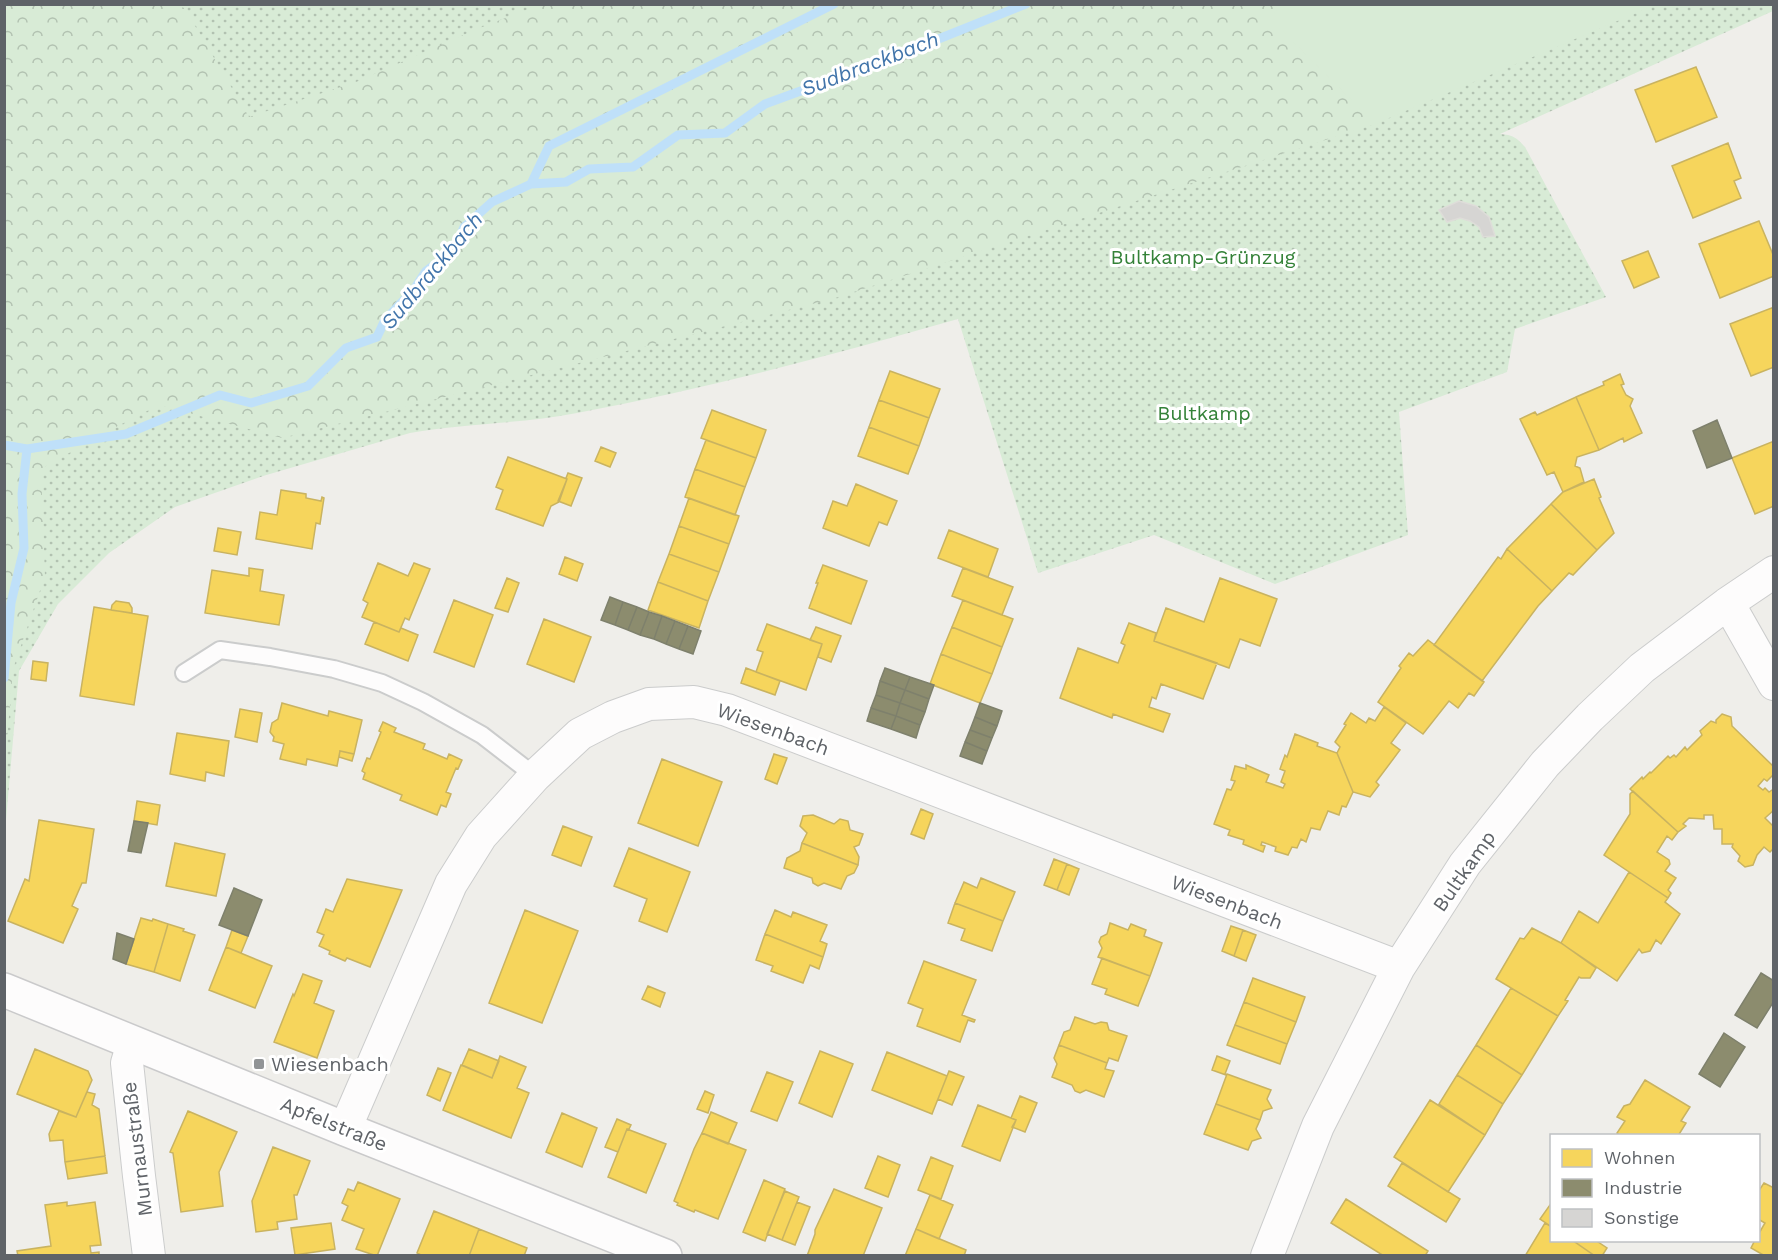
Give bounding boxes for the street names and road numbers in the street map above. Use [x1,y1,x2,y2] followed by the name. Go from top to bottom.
[713,698,833,760] street label: Wiesenbach
[1427,826,1501,916] street label: Bultkamp
[1168,870,1286,934] street label: Wiesenbach
[117,1080,157,1218] street label: Murnaustraße
[277,1092,391,1156] street label: Apfelstraße

